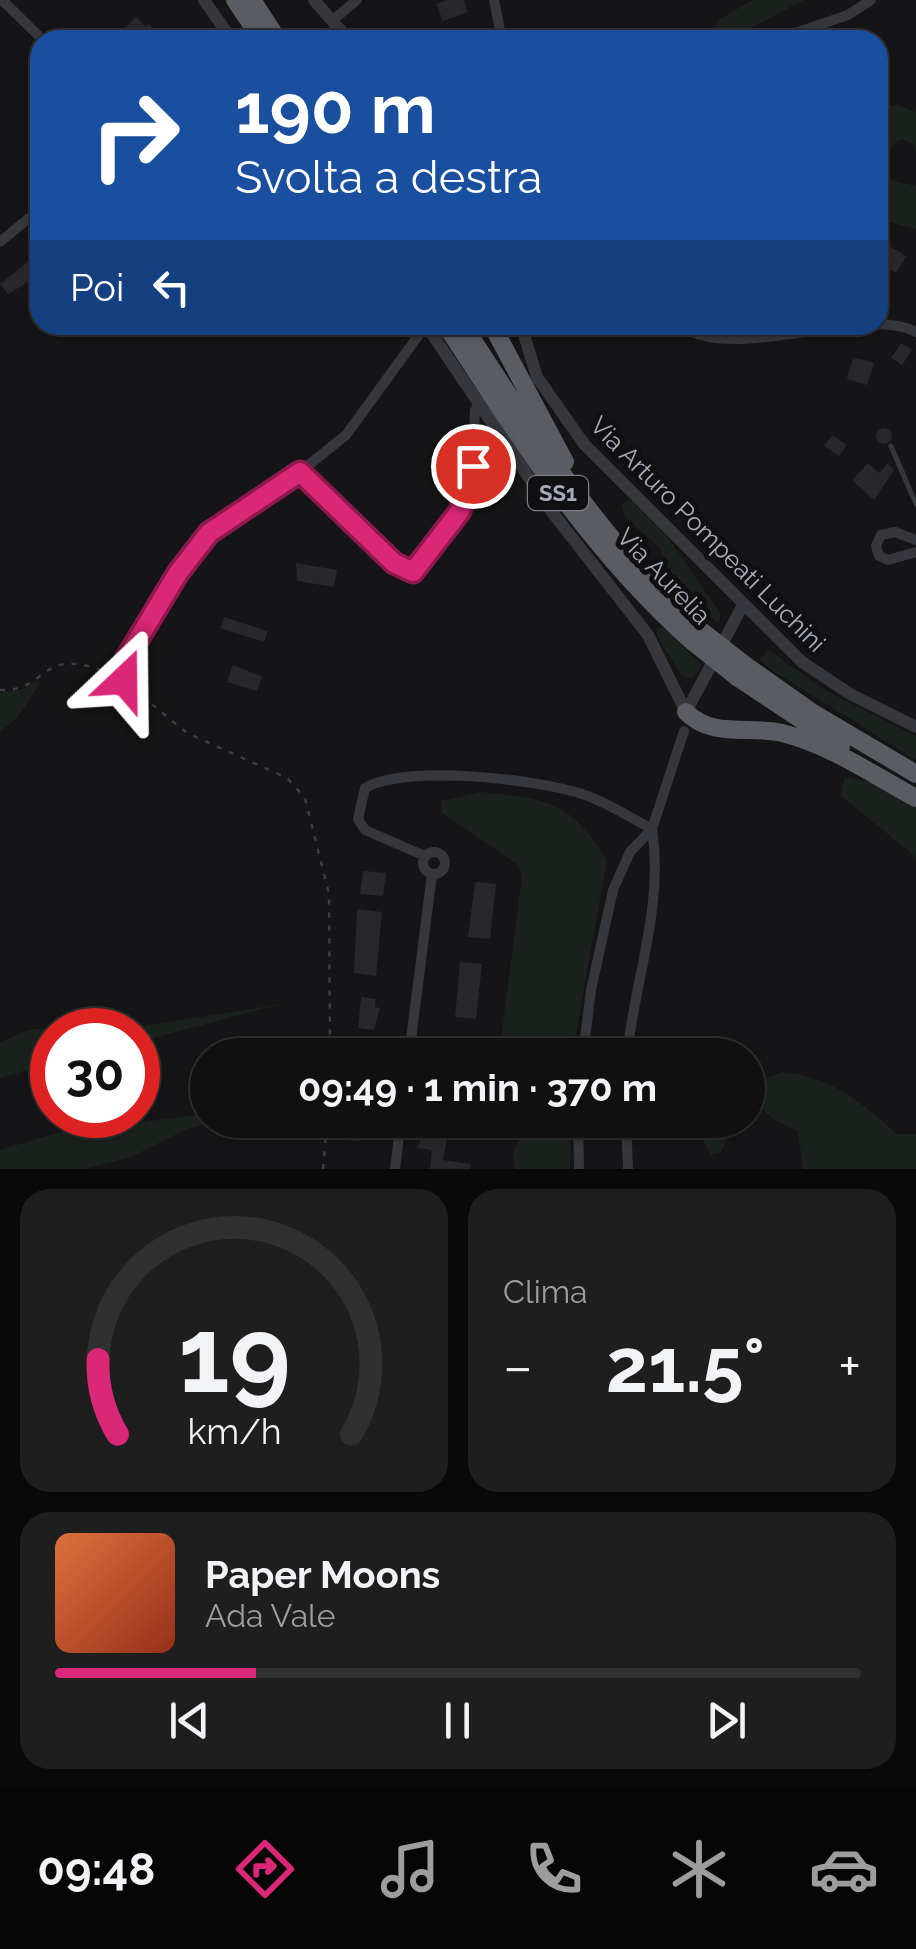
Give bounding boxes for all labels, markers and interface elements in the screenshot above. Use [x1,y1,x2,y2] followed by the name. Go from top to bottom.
[235,67,436,149] text: 190 m
[70,70,200,200] icon: right
[235,151,542,204] text: Svolta a destra
[144,260,199,315] icon: left
[70,265,124,310] text: Poi
[584,410,832,658] street label: Via Arturo Pompeati Luchini
[431,424,516,509] pin
[446,439,501,494] icon: arrive
[528,476,588,510] road number: SS1
[611,522,717,630] street label: Via Aurelia
[72,628,176,732] position arrow
[30,1008,160,1138] speed limit sign: 30
[298,1065,657,1110] text: 09:49 · 1 min · 370 m
[503,1273,587,1310] text: Clima
[178,1294,290,1416] text: 19
[606,1321,765,1410] text: 21.5°
[503,1334,533,1399] text: −
[838,1334,861,1399] text: +
[187,1410,281,1452] text: km/h
[205,1552,440,1597] text: Paper Moons
[205,1597,336,1634] text: Ada Vale
[162,1693,217,1748] icon: previous
[430,1693,485,1748] icon: pause
[699,1693,754,1748] icon: next
[230,1834,300,1904] icon: directions
[375,1834,445,1904] icon: music
[519,1834,589,1904] icon: phone
[664,1834,734,1904] icon: climate
[809,1834,879,1904] icon: car
[37,1843,155,1896] text: 09:48

